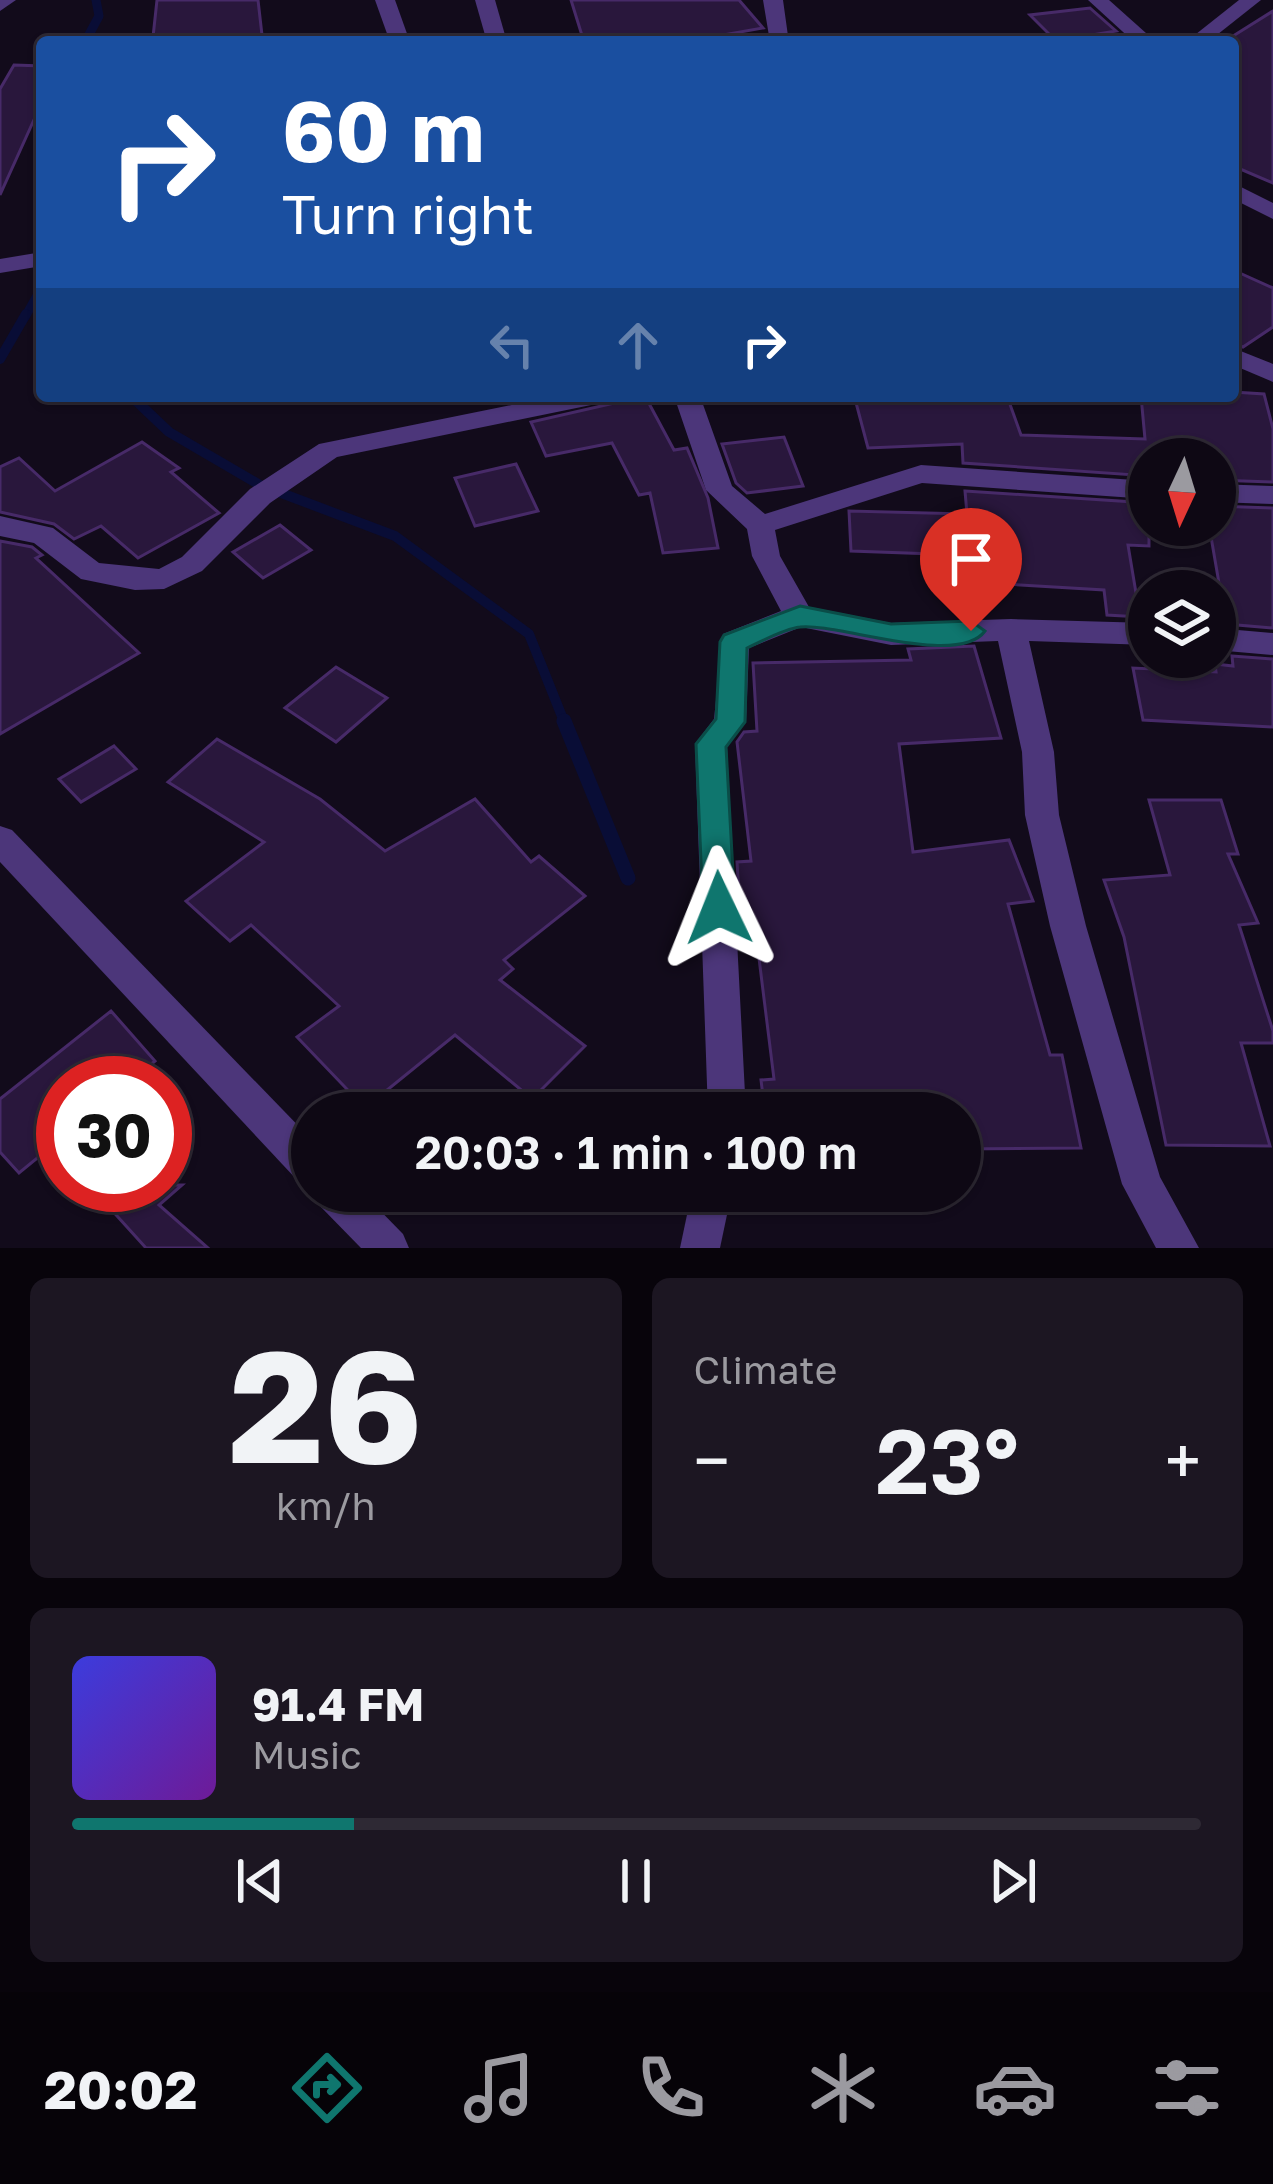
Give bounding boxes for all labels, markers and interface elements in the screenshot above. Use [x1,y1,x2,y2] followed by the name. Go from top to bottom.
[282,80,484,180] text: 60 m
[84,84,240,240] icon: right
[282,181,534,246] text: Turn right
[479,312,545,378] icon: left
[605,312,671,378] icon: ahead
[731,312,797,378] icon: right
[1128,438,1236,546] north arrow
[1128,438,1236,678] map controls
[920,508,1022,631] pin
[938,526,1004,592] icon: arrive
[1128,570,1236,678] button: layers
[656,845,782,971] position arrow
[36,1056,192,1212] speed limit sign: 30
[415,1125,857,1179] text: 20:03 · 1 min · 100 m
[229,1310,423,1497] text: 26
[694,1346,837,1393] text: Climate
[876,1406,1019,1514] text: 23°
[694,1420,730,1500] text: −
[1165,1420,1201,1500] text: +
[276,1482,375,1529] text: km/h
[252,1677,424,1731] text: 91.4 FM
[252,1731,362,1778] text: Music
[227,1848,293,1914] icon: previous
[603,1848,669,1914] icon: pause
[980,1848,1046,1914] icon: next
[285,2046,369,2130] icon: directions
[457,2046,541,2130] icon: music
[629,2046,713,2130] icon: phone
[801,2046,885,2130] icon: climate
[973,2046,1057,2130] icon: car
[1145,2046,1229,2130] icon: filters
[44,2056,197,2121] text: 20:02

